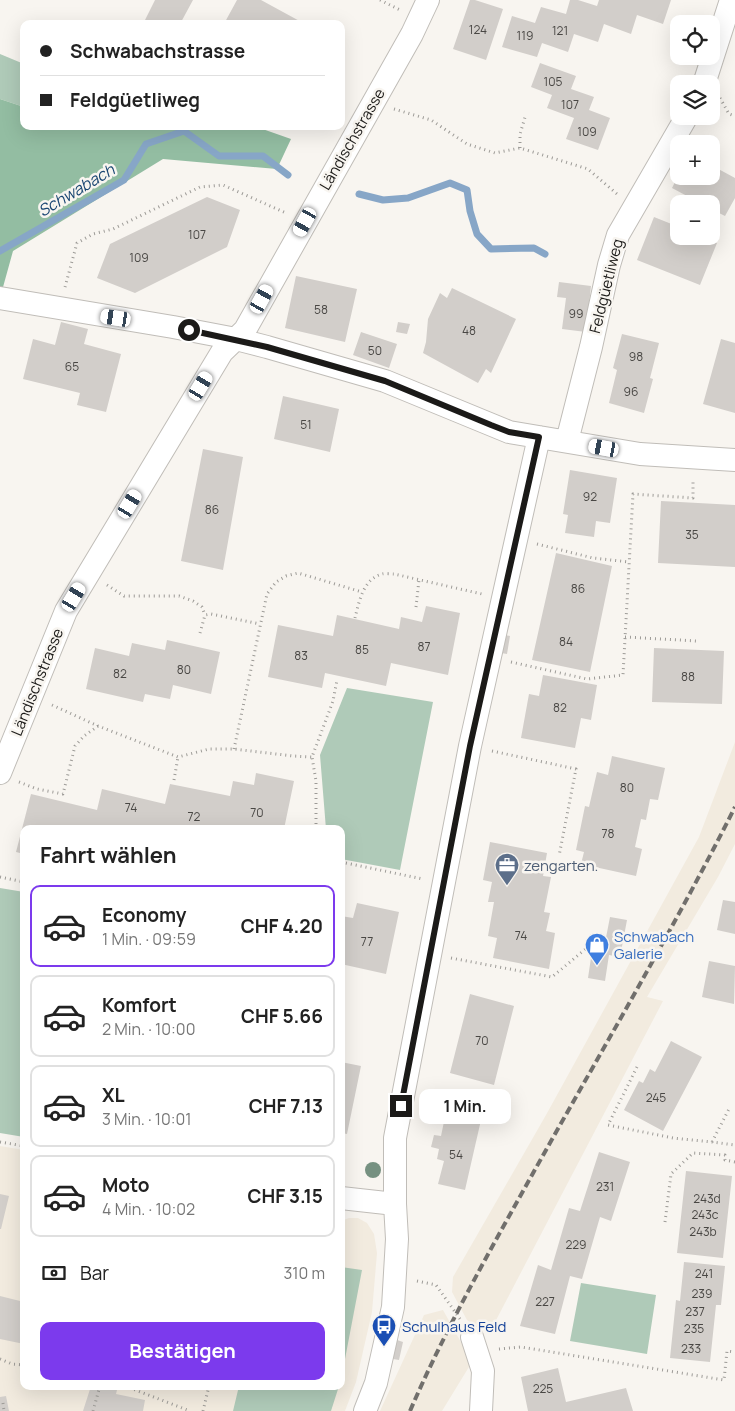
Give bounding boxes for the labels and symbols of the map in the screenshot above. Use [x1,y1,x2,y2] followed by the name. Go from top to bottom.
[469,21,487,38] house number: 124
[552,22,568,39] house number: 121
[517,27,533,44] house number: 119
[544,73,563,90] house number: 105
[314,84,390,194] street label: Ländischstrasse
[561,96,579,113] house number: 107
[577,123,597,140] house number: 109
[34,158,119,221] water label: Schwabach
[291,205,318,239] car
[188,226,206,243] house number: 107
[584,236,628,336] street label: Feldgüetliweg
[129,249,149,266] house number: 109
[248,282,275,316] car
[314,301,328,318] house number: 58
[569,305,583,322] house number: 99
[100,308,131,328] car
[178,319,200,341] route start
[462,322,476,339] house number: 48
[368,342,382,359] house number: 50
[629,348,643,365] house number: 98
[65,358,79,375] house number: 65
[186,369,215,403] car
[624,383,638,400] house number: 96
[300,416,312,433] house number: 51
[587,438,620,458] car
[115,487,144,521] car
[583,488,597,505] house number: 92
[205,501,219,518] house number: 86
[685,526,699,543] house number: 35
[59,580,88,614] car
[571,580,585,597] house number: 86
[6,625,68,739] street label: Ländischstrasse
[559,633,573,650] house number: 84
[418,638,431,655] house number: 87
[355,641,369,658] house number: 85
[294,647,308,664] house number: 83
[177,661,191,678] house number: 80
[113,665,127,682] house number: 82
[681,668,695,685] house number: 88
[553,699,567,716] house number: 82
[620,779,634,796] house number: 80
[125,799,137,816] house number: 74
[250,804,264,821] house number: 70
[188,808,201,825] house number: 72
[602,825,615,842] house number: 78
[494,852,520,886] office icon: zengarten.
[524,855,598,876] place label: zengarten.
[614,926,694,964] place label: Schwabach Galerie
[515,927,527,944] house number: 74
[584,932,610,966] shop icon: Schwabach Galerie
[361,933,373,950] house number: 77
[475,1032,489,1049] house number: 70
[418,1088,511,1124] callout: 1 Min.
[646,1089,666,1106] house number: 245
[390,1095,412,1117] route end
[449,1146,463,1163] house number: 54
[596,1178,614,1195] house number: 231
[693,1190,721,1207] house number: 243d
[692,1206,719,1223] house number: 243c
[689,1223,717,1240] house number: 243b
[565,1236,587,1253] house number: 229
[695,1265,713,1282] house number: 241
[692,1285,712,1302] house number: 239
[535,1293,555,1310] house number: 227
[685,1303,705,1320] house number: 237
[371,1313,397,1347] bus stop icon: Schulhaus Feld
[402,1316,506,1337] place label: Schulhaus Feld
[684,1320,704,1337] house number: 235
[681,1340,701,1357] house number: 233
[533,1380,553,1397] house number: 225

